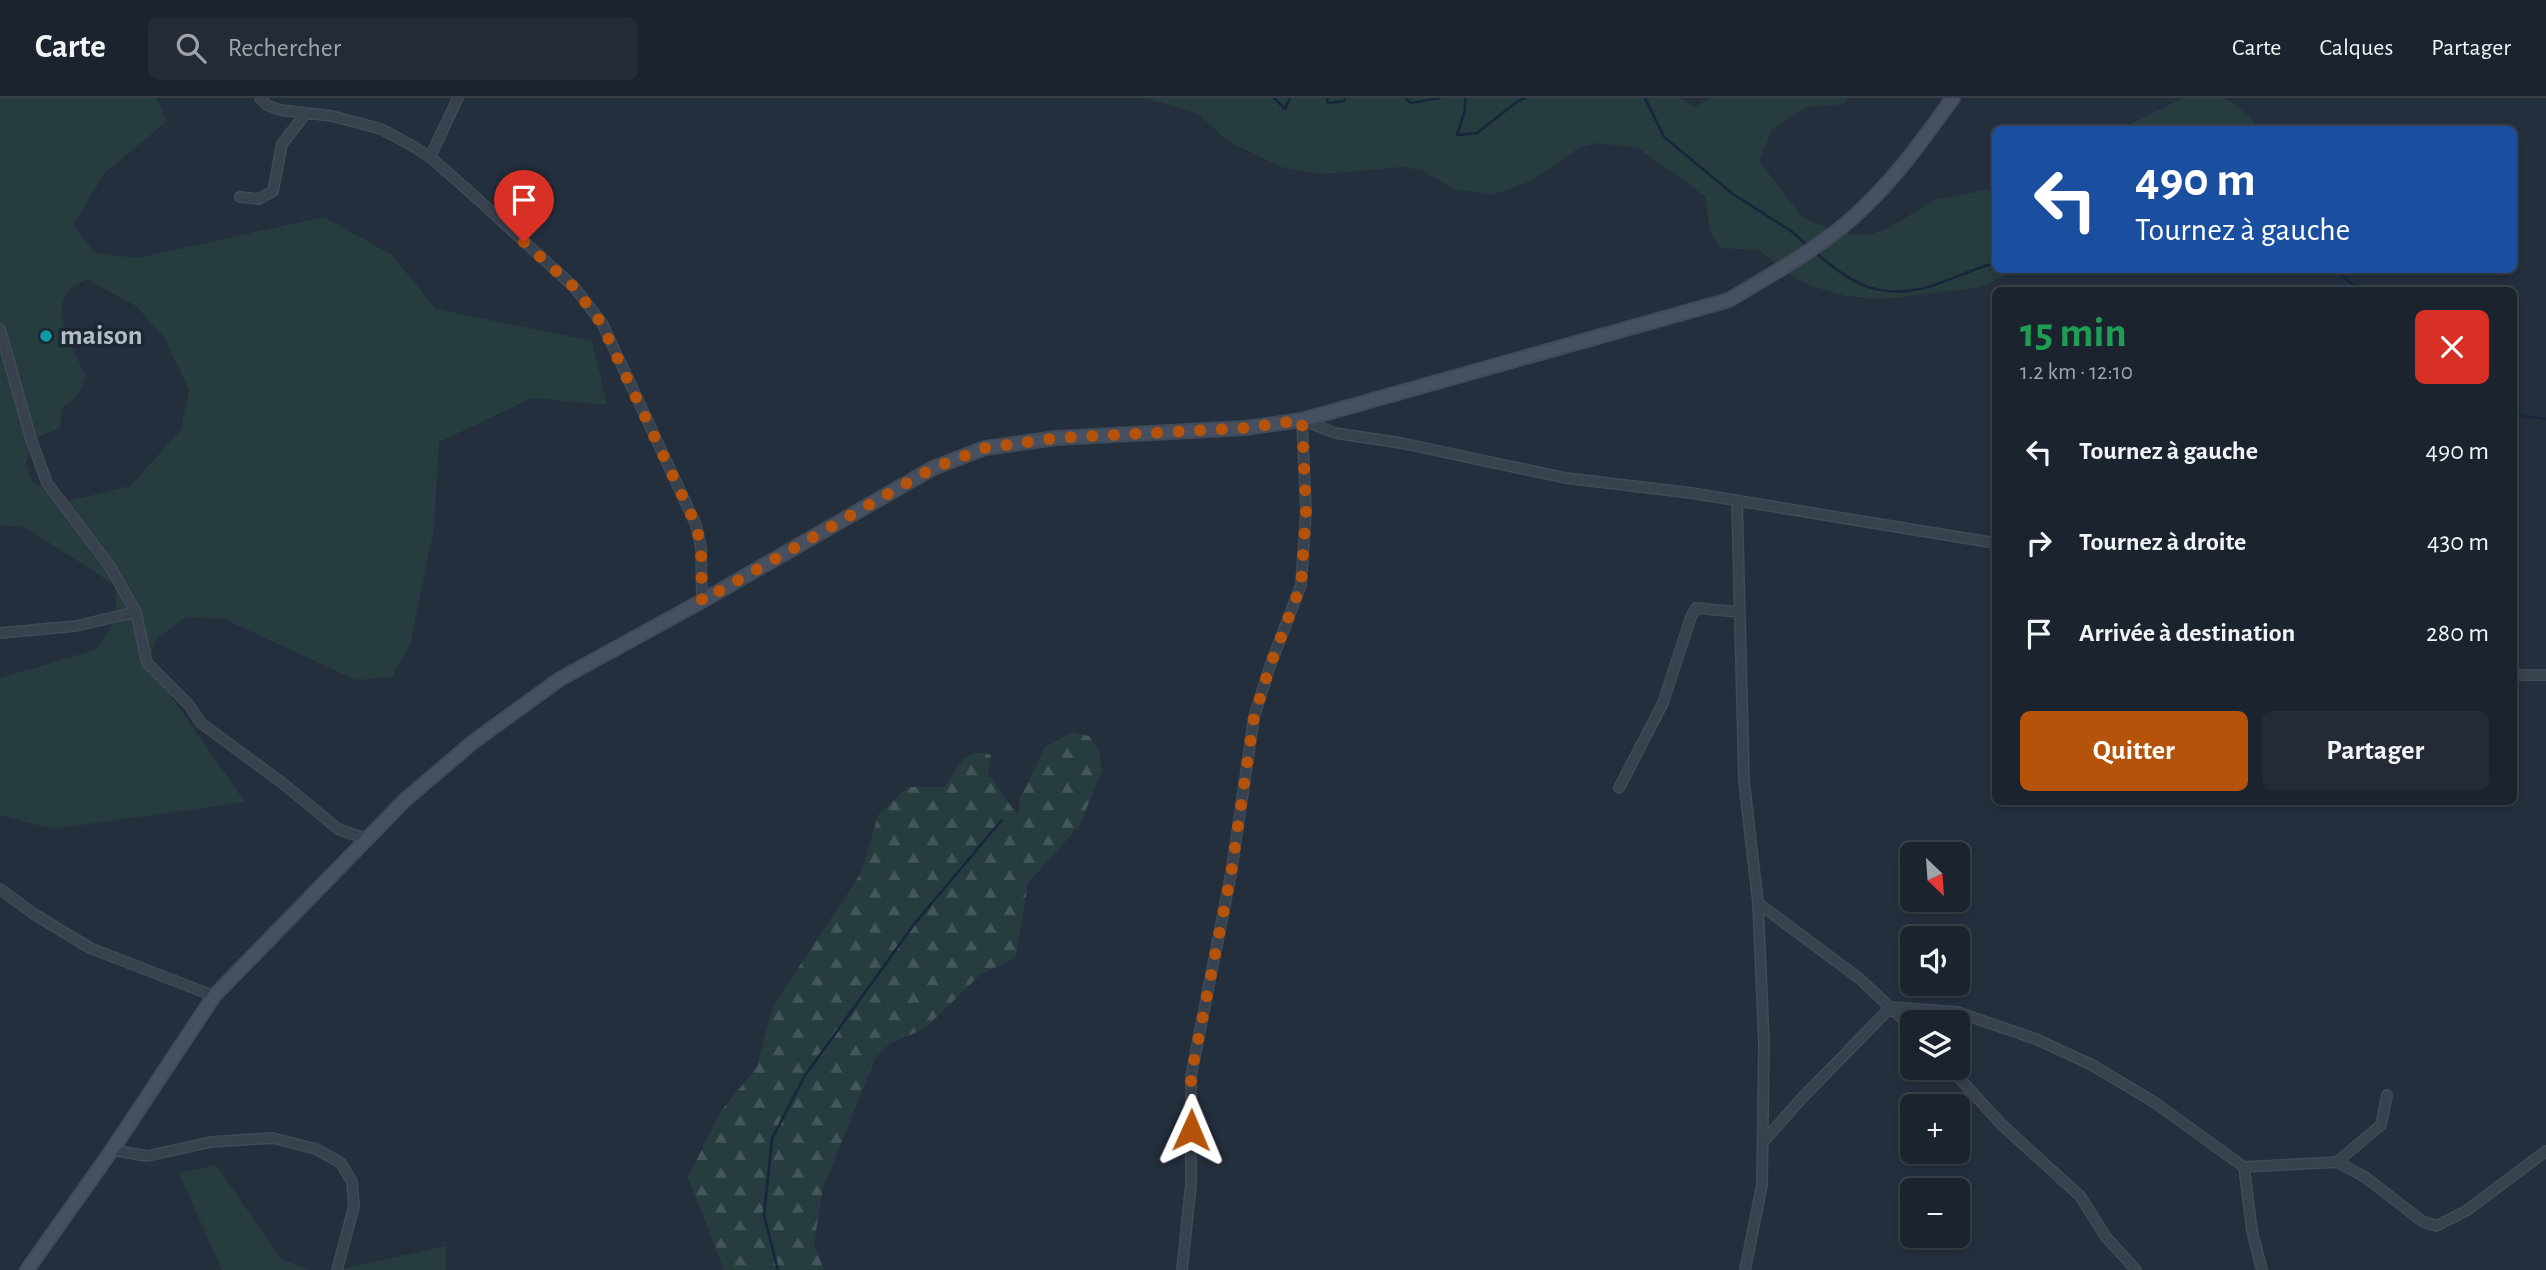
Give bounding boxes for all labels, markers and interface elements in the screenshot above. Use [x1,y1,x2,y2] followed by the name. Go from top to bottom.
[148,17,638,80] search box
[172,29,210,67] icon: search
[35,31,106,64] text: Carte
[228,35,341,61] text: Rechercher
[2232,36,2281,60] text: Carte
[2319,36,2393,60] text: Calques
[2431,36,2511,60] text: Partager
[2020,154,2111,245] icon: left
[2135,156,2256,205] text: 490 m
[494,170,554,242] pin
[505,181,543,219] icon: arrive
[2135,214,2350,246] text: Tournez à gauche
[2415,310,2489,384] button: close
[2020,312,2127,354] text: 15 min
[60,322,143,350] place label: maison
[38,328,54,344] marker: maison
[2020,361,2133,384] text: 1.2 km · 12:10
[2020,433,2058,471] icon: left
[2079,438,2258,464] text: Tournez à gauche
[2425,438,2489,464] text: 490 m
[2020,524,2058,562] icon: right
[2079,529,2246,555] text: Tournez à droite
[2427,529,2489,555] text: 430 m
[2020,615,2058,653] icon: arrive
[2079,620,2295,646] text: Arrivée à destination
[2426,620,2489,646] text: 280 m
[2020,711,2248,791] button: Quitter
[2262,711,2489,791] button: Partager
[1900,842,1970,912] north arrow
[1900,842,1970,1248] map controls
[1900,926,1970,996] button: sound
[1900,1010,1970,1080] button: layers
[1154,1093,1228,1167] position arrow
[1900,1094,1970,1164] button: +
[1900,1178,1970,1248] button: −

